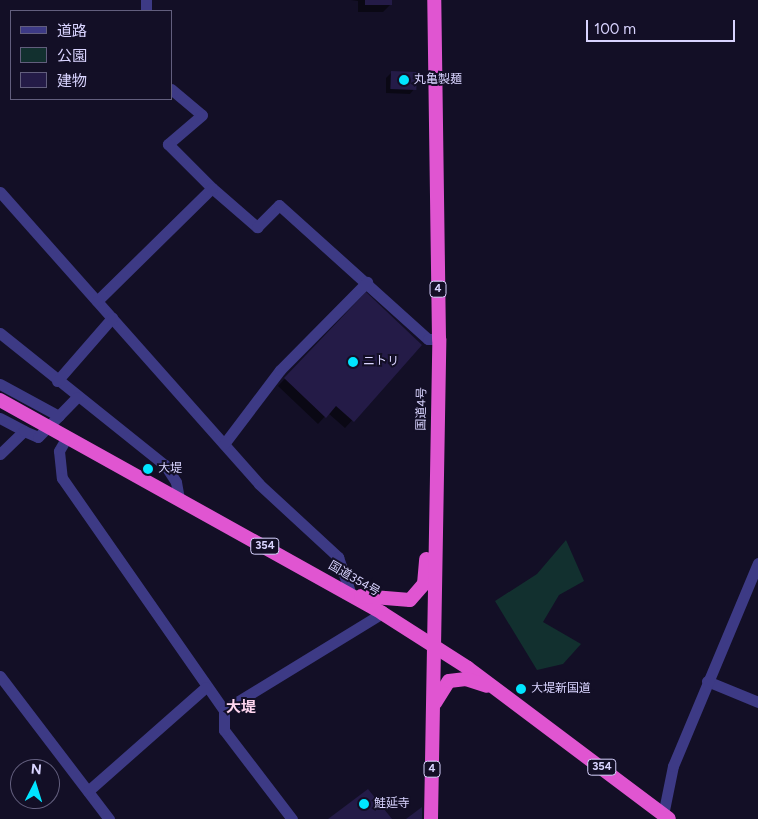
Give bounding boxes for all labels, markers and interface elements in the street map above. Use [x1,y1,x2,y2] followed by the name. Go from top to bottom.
[10,10,172,100] legend
[588,10,737,42] scale bar
[594,20,636,38] text: 100 m
[57,22,87,40] text: 道路
[57,47,87,65] text: 公園
[57,72,87,90] text: 建物
[414,73,462,87] place label: 丸亀製麺
[398,74,410,86] marker: 丸亀製麺
[429,280,447,298] road number: 4
[363,355,399,369] place label: ニトリ
[347,356,359,368] marker: ニトリ
[414,387,430,431] street label: 国道4号
[158,462,182,476] place label: 大堤
[142,463,154,475] marker: 大堤
[250,538,280,554] road number: 354
[326,559,382,599] street label: 国道354号
[531,682,591,696] place label: 大堤新国道
[515,683,527,695] marker: 大堤新国道
[226,699,256,717] district label: 大堤
[10,759,60,809] north arrow
[587,759,617,776] road number: 354
[30,761,42,778] text: N
[423,761,441,778] road number: 4
[374,797,410,811] place label: 鮭延寺
[358,798,370,810] marker: 鮭延寺

